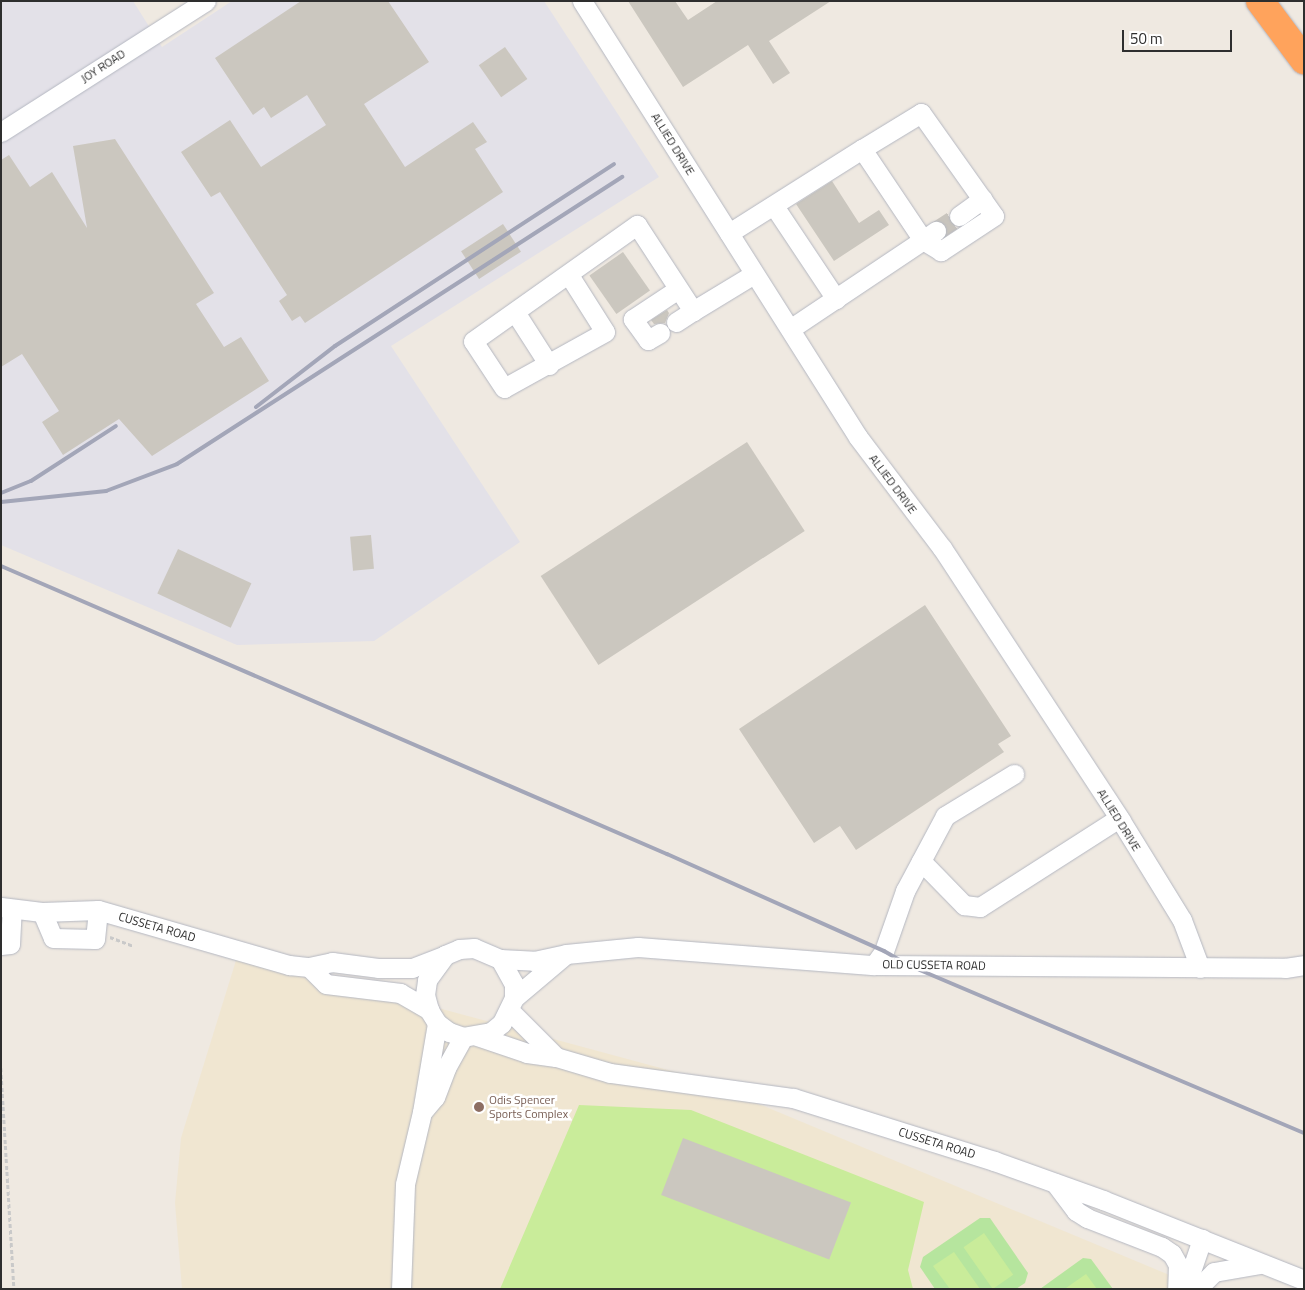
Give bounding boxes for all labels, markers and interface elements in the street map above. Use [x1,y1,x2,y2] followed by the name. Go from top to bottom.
[1125,20,1235,52] scale bar
[1130,27,1163,50] text: 50 m
[78,46,128,86] street label: JOY ROAD
[648,110,698,178] street label: ALLIED DRIVE
[866,452,920,516] street label: ALLIED DRIVE
[1094,786,1144,854] street label: ALLIED DRIVE
[117,909,197,945] street label: CUSSETA ROAD
[882,957,986,973] street label: OLD CUSSETA ROAD
[489,1093,568,1121] place label: Odis Spencer Sports Complex
[473,1101,485,1113] marker: Odis Spencer Sports Complex
[897,1124,977,1162] street label: CUSSETA ROAD

